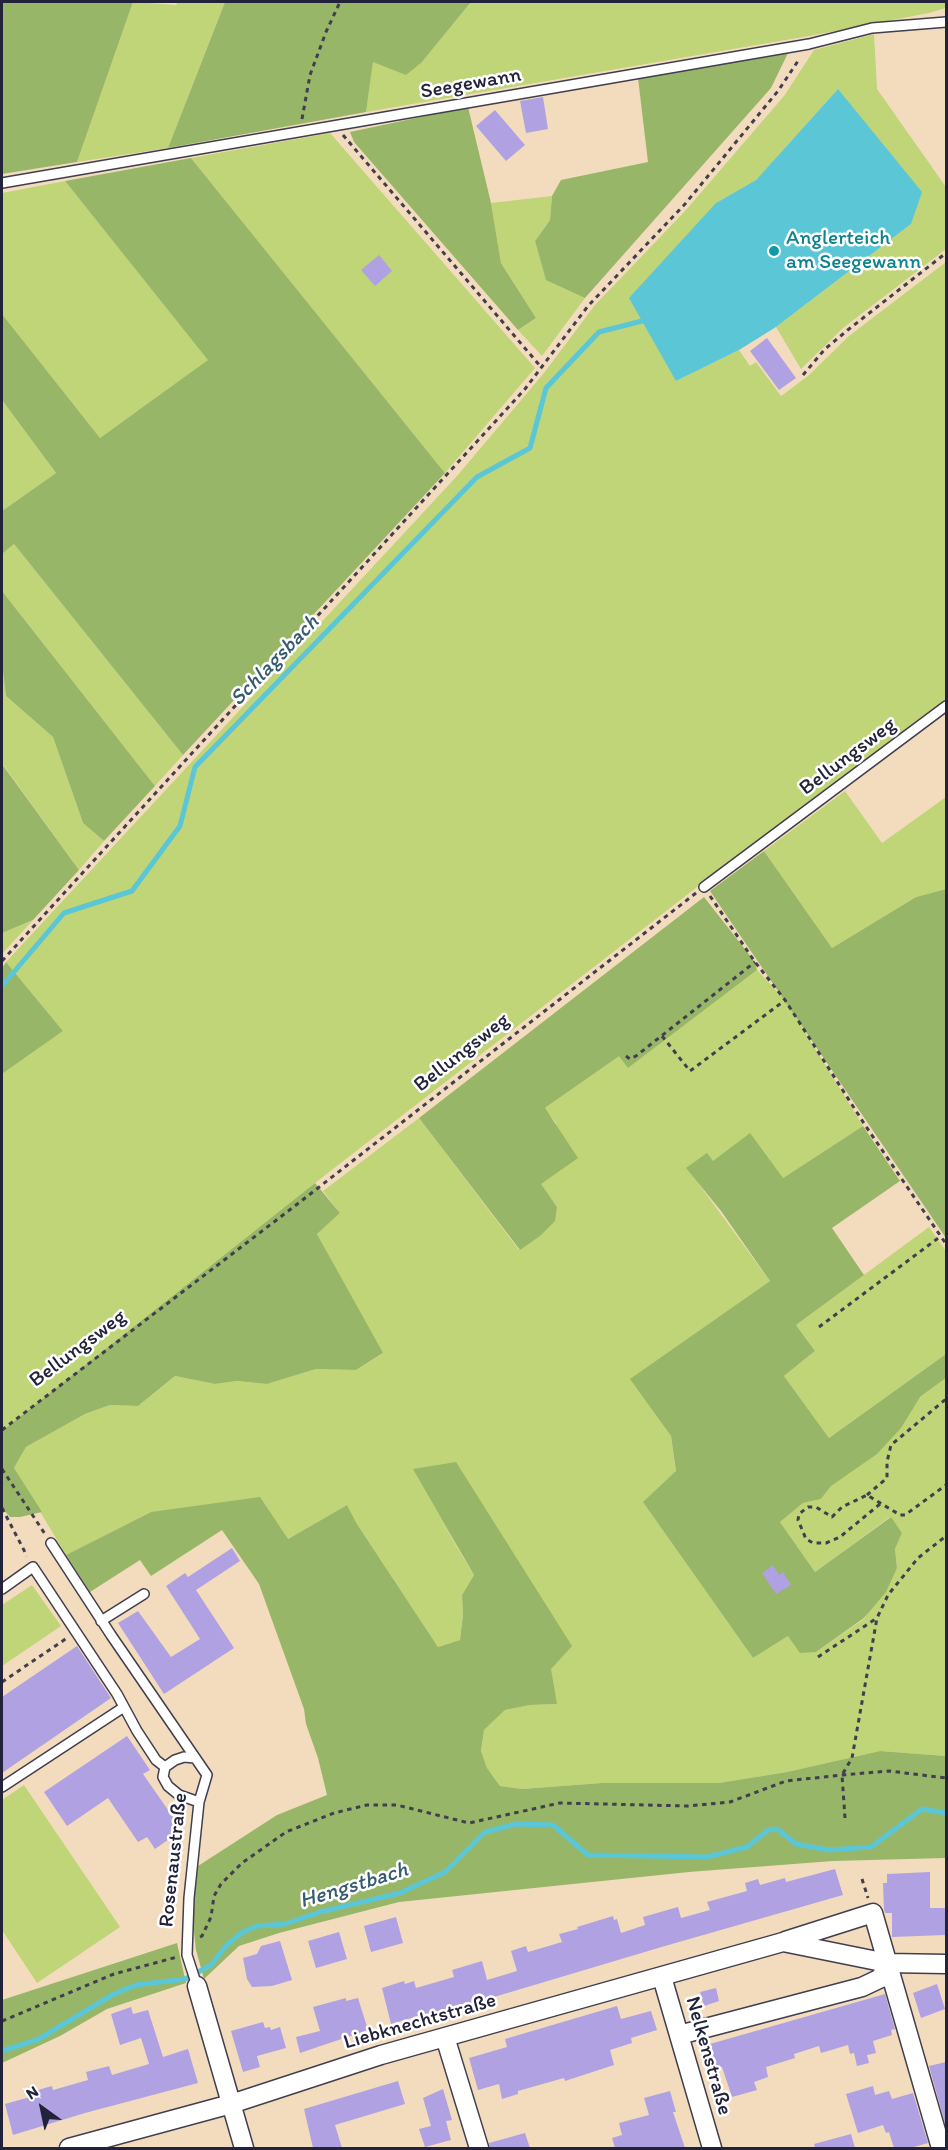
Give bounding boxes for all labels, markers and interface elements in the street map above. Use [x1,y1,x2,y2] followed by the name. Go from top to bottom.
[419,63,523,105] street label: Seegewann
[786,226,921,276] place label: Anglerteich am Seegewann
[767,244,781,258] marker: Anglerteich am Seegewann
[225,610,325,712] water label: Schlagsbach
[795,713,901,801] street label: Bellungsweg
[409,1008,515,1098] street label: Bellungsweg
[25,1305,131,1393] street label: Bellungsweg
[154,1792,194,1928] street label: Rosenaustraße
[297,1857,411,1915] water label: Hengstbach
[341,1988,499,2056] street label: Liebknechtstraße
[679,1994,737,2118] street label: Nelkenstraße
[12,2078,72,2138] north arrow
[22,2082,42,2103] text: N

